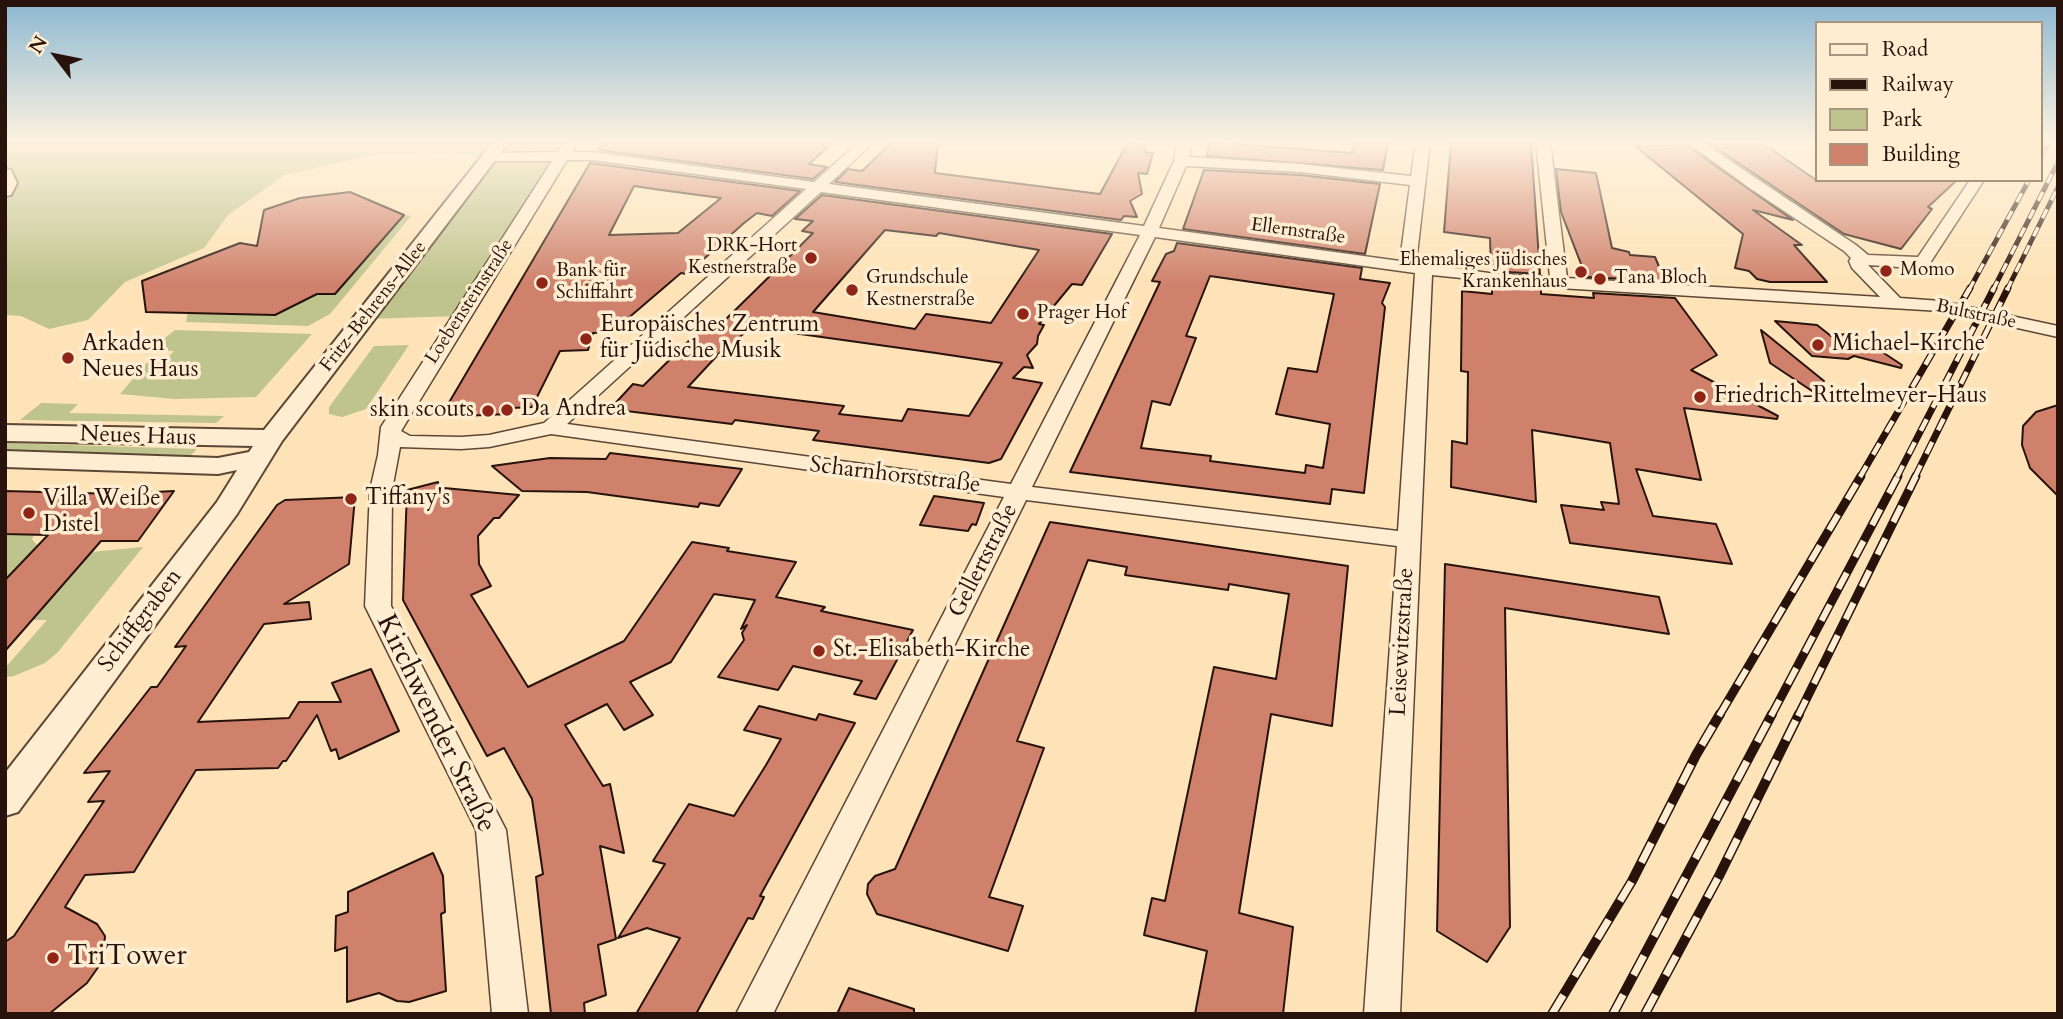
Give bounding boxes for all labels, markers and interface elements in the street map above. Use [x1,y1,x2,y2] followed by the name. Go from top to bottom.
[21,21,91,91] north arrow
[1814,21,2042,182] legend
[23,31,54,59] text: N
[1882,35,1928,64] text: Road
[1882,70,1954,99] text: Railway
[1882,105,1922,134] text: Park
[1882,140,1960,169] text: Building
[1249,214,1347,250] street label: Ellernstraße
[421,235,519,369] street label: Loebensteinstraße
[688,236,797,280] place label: DRK-Hort Kestnerstraße
[316,237,432,377] street label: Fritz-Behrens-Allee
[803,250,819,266] marker: DRK-Hort Kestnerstraße
[1399,250,1567,294] place label: Ehemaliges jüdisches Krankenhaus
[1900,260,1955,282] place label: Momo
[556,261,633,305] place label: Bank für Schiffahrt
[1878,263,1894,279] marker: Momo
[1573,264,1589,280] marker: Ehemaliges jüdisches Krankenhaus
[866,268,975,312] place label: Grundschule Kestnerstraße
[1614,268,1707,290] place label: Tana Bloch
[1592,271,1608,287] marker: Tana Bloch
[534,275,550,291] marker: Bank für Schiffahrt
[844,282,860,298] marker: Grundschule Kestnerstraße
[1934,295,2018,335] street label: Bultstraße
[1037,303,1127,325] place label: Prager Hof
[1015,306,1031,322] marker: Prager Hof
[600,312,819,366] place label: Europäisches Zentrum für Jüdische Musik
[82,331,198,385] place label: Arkaden Neues Haus
[578,331,594,347] marker: Europäisches Zentrum für Jüdische Musik
[1832,331,1985,359] place label: Michael-Kirche
[1810,337,1826,353] marker: Michael-Kirche
[60,350,76,366] marker: Arkaden Neues Haus
[1714,383,1987,411] place label: Friedrich-Rittelmeyer-Haus
[1692,389,1708,405] marker: Friedrich-Rittelmeyer-Haus
[521,396,626,424] place label: Da Andrea
[370,397,474,425] place label: skin scouts
[499,402,515,418] marker: Da Andrea
[480,403,496,419] marker: skin scouts
[79,421,197,453] street label: Neues Haus
[808,452,982,500] street label: Scharnhorststraße
[365,485,450,513] place label: Tiffany's
[43,486,161,540] place label: Villa Weiße Distel
[343,491,359,507] marker: Tiffany's
[944,500,1024,622] street label: Gellertstraße
[21,505,37,521] marker: Villa Weiße Distel
[93,564,189,678] street label: Schiffgraben
[1385,567,1421,717] street label: Leisewitzstraße
[368,610,502,838] street label: Kirchwender Straße
[833,637,1030,665] place label: St.-Elisabeth-Kirche
[811,643,827,659] marker: St.-Elisabeth-Kirche
[67,941,187,975] place label: TriTower
[45,950,61,966] marker: TriTower

